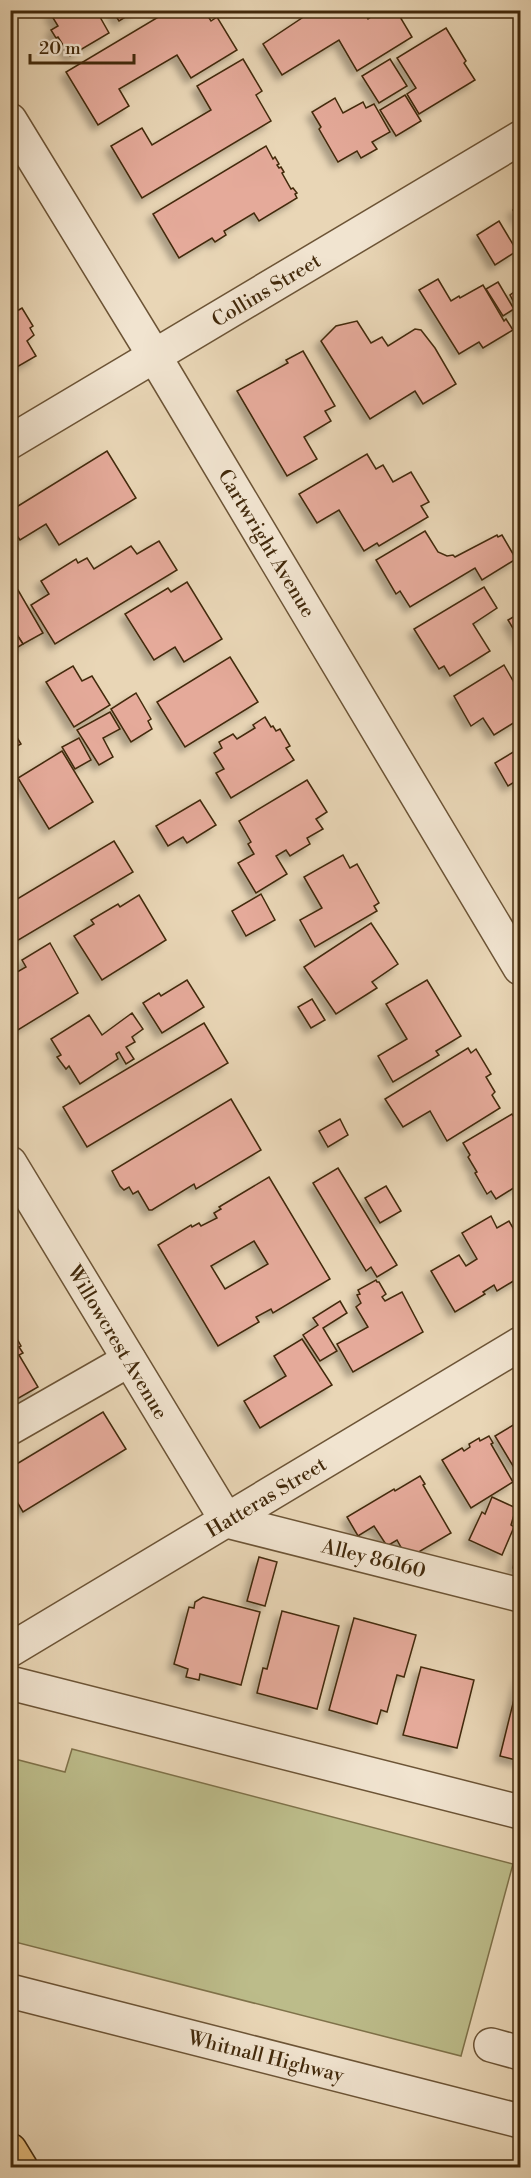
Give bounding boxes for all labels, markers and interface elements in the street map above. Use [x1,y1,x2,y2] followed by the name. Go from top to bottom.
[30,27,134,65] scale bar
[39,37,81,60] text: 20 m
[208,249,326,334] street label: Collins Street
[212,465,320,623] street label: Cartwright Avenue
[60,1260,172,1424] street label: Willowcrest Avenue
[202,1453,332,1544] street label: Hatteras Street
[318,1534,428,1584] street label: Alley 86160
[184,2026,346,2089] street label: Whitnall Highway

